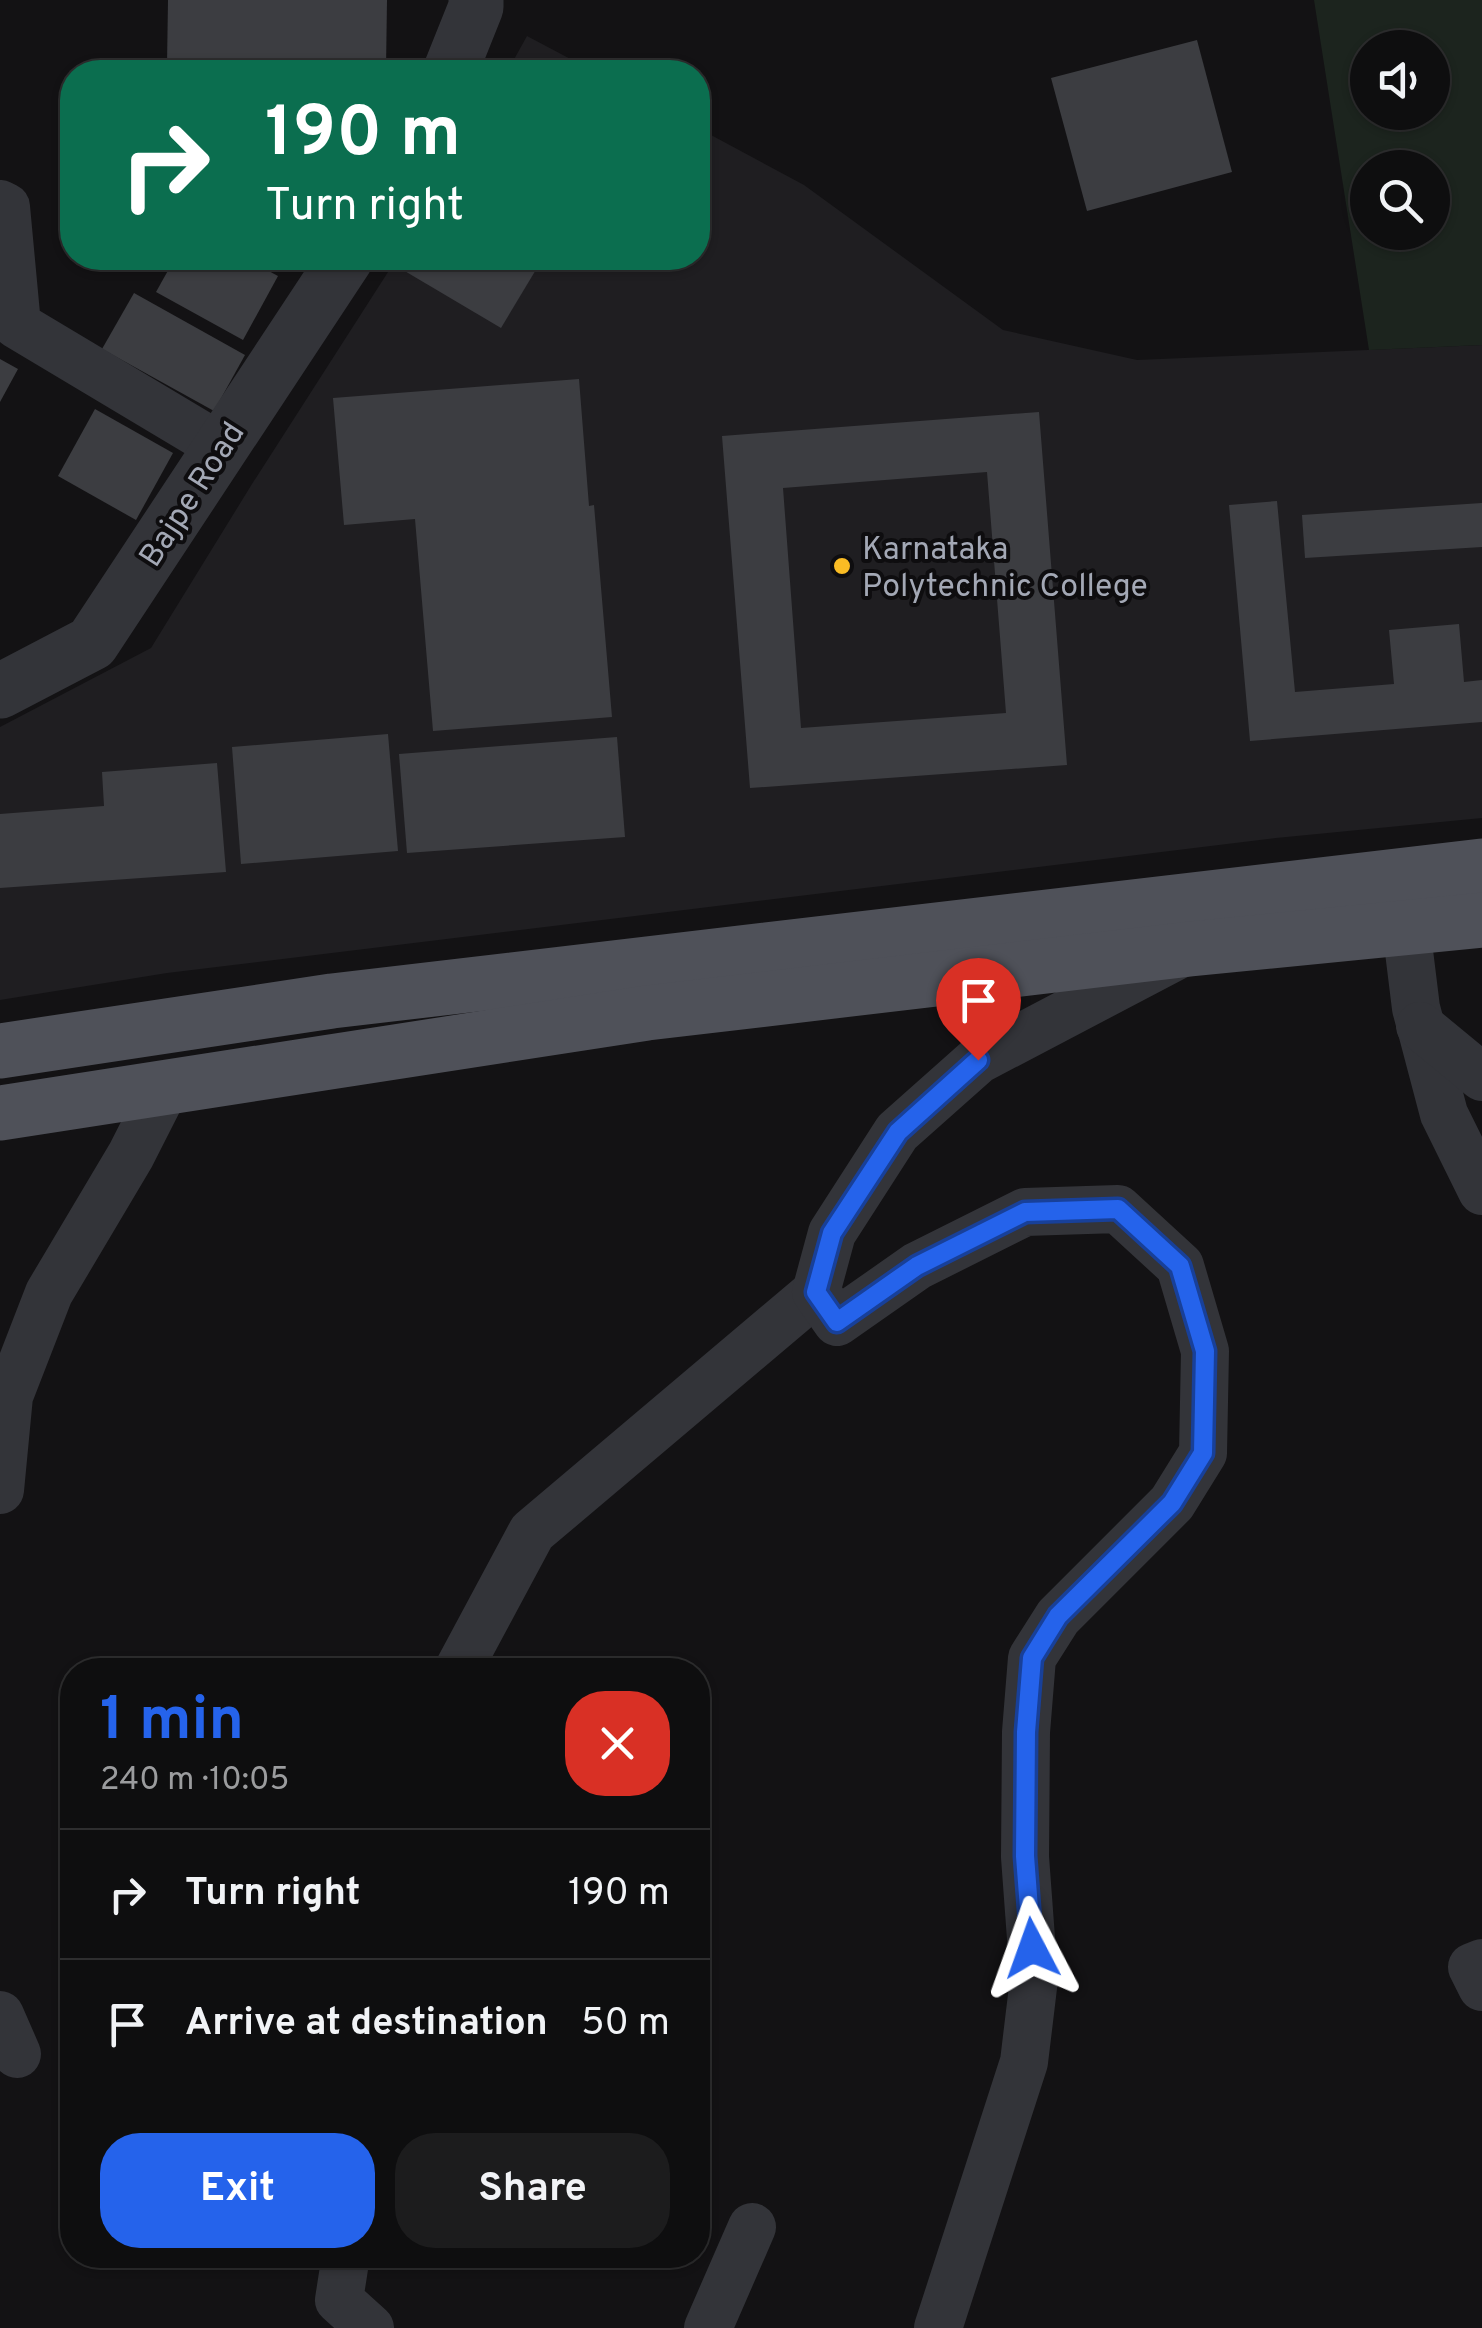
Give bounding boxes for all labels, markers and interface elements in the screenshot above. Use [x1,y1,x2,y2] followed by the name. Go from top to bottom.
[1350,30,1450,250] map controls
[1350,30,1450,130] button: sound
[265,92,461,181] text: 190 m
[100,100,230,230] icon: right
[1350,150,1450,250] button: search
[265,179,464,236] text: Turn right
[132,416,255,576] street label: Bajpe Road
[862,531,1148,608] place label: Karnataka Polytechnic College
[831,555,853,577] marker: Karnataka Polytechnic College
[936,958,1021,1061] pin
[951,973,1006,1028] icon: arrive
[100,1685,244,1761] text: 1 min
[565,1691,670,1796] button: close
[100,1761,289,1801] text: 240 m · 10:05
[100,1867,155,1922] icon: right
[185,1870,360,1919] text: Turn right
[568,1870,670,1919] text: 190 m
[980,1896,1084,2000] position arrow
[100,1997,155,2052] icon: arrive
[185,2000,548,2049] text: Arrive at destination
[581,2000,670,2049] text: 50 m
[100,2133,375,2248] button: Exit
[395,2133,670,2248] button: Share

